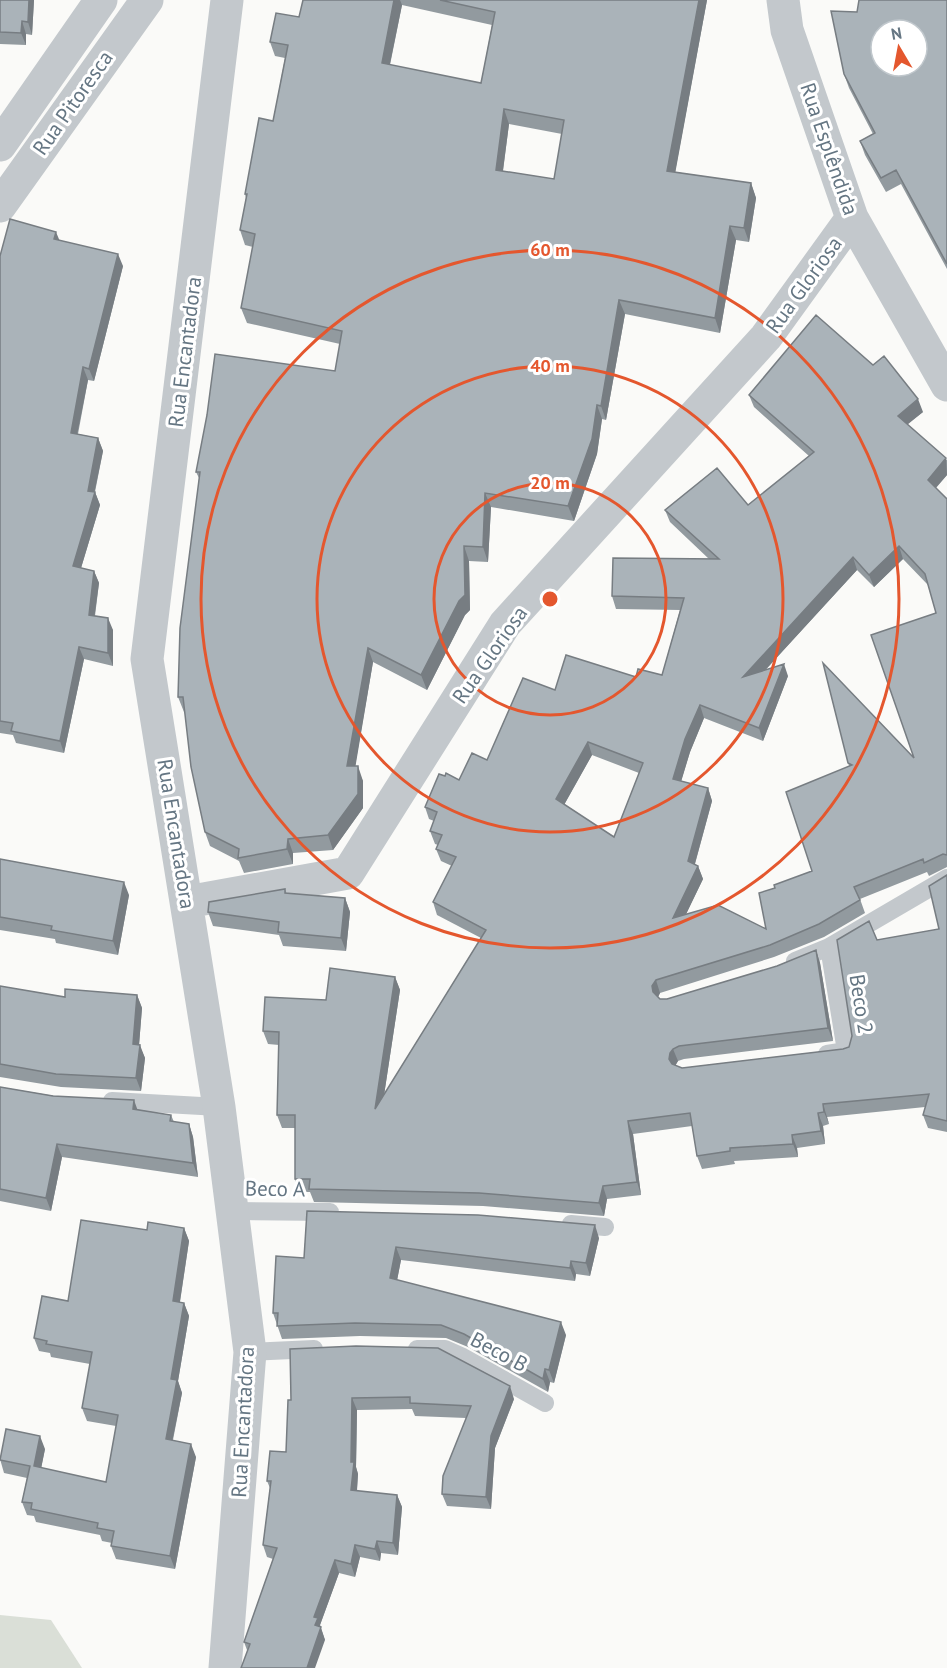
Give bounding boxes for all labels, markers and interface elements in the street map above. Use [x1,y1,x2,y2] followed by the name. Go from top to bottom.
[869,18,929,78] north arrow
[889,22,903,44] text: N
[27,45,119,160] street label: Rua Pitoresca
[794,79,865,218] street label: Rua Esplêndida
[759,231,848,338] street label: Rua Gloriosa
[530,238,570,261] text: 60 m
[162,275,207,429] street label: Rua Encantadora
[530,354,570,377] text: 40 m
[530,471,570,494] text: 20 m
[540,589,560,609] centre of rings
[446,601,533,709] street label: Rua Gloriosa
[151,757,202,911] street label: Rua Encantadora
[843,972,880,1036] street label: Beco 2
[245,1174,306,1203] street label: Beco A
[466,1325,532,1378] street label: Beco B
[225,1346,260,1498] street label: Rua Encantadora

